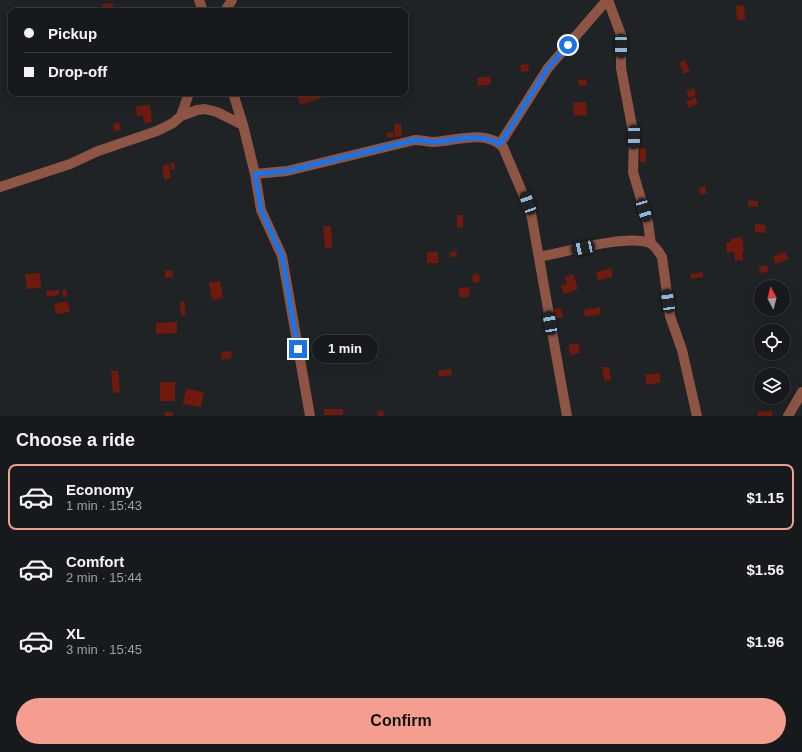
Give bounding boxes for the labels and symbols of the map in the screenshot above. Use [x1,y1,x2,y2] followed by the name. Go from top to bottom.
[615,34,627,58] car
[559,36,577,54] route start
[628,125,640,149] car
[518,190,538,216] car
[635,197,653,223] car
[570,240,596,256] car
[754,280,790,316] north arrow
[660,288,676,314] car
[542,310,558,336] car
[312,335,378,363] callout: 1 min
[289,340,307,358] route end

